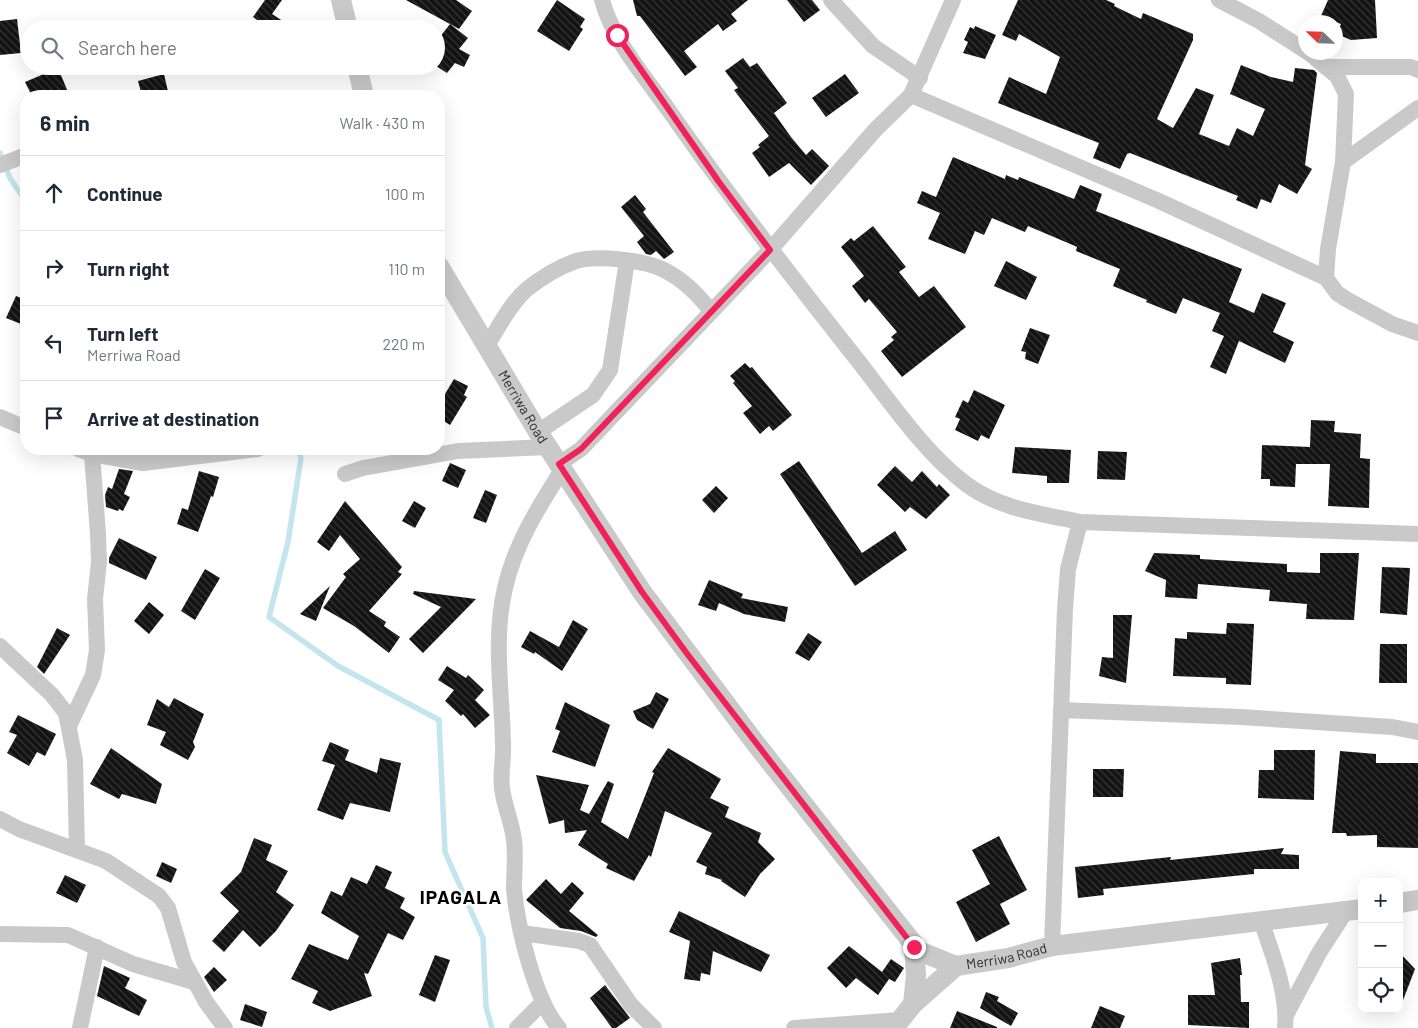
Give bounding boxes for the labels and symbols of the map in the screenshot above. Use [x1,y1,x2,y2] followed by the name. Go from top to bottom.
[1298,15,1343,60] north arrow
[606,24,629,47] route start
[495,367,552,446] street label: Merriwa Road
[420,885,502,908] district label: IPAGALA
[903,936,926,959] route end
[965,939,1049,972] street label: Merriwa Road

